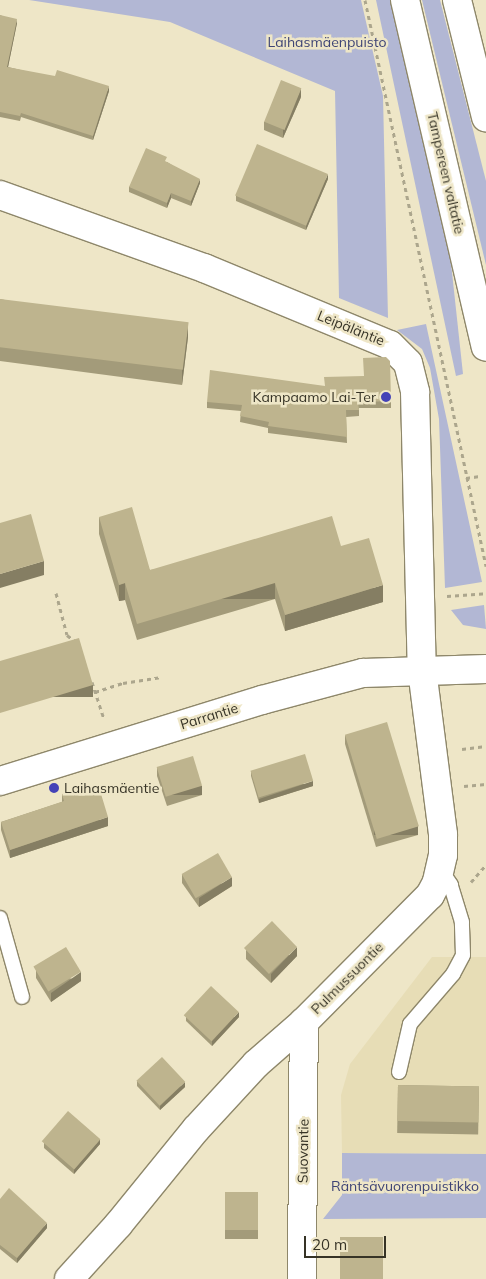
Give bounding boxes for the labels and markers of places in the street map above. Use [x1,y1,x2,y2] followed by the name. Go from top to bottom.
[253,389,376,405] place label: Kampaamo Lai-Ter
[380,391,392,403] marker: Kampaamo Lai-Ter
[64,780,159,796] place label: Laihasmäentie
[48,782,60,794] marker: Laihasmäentie

